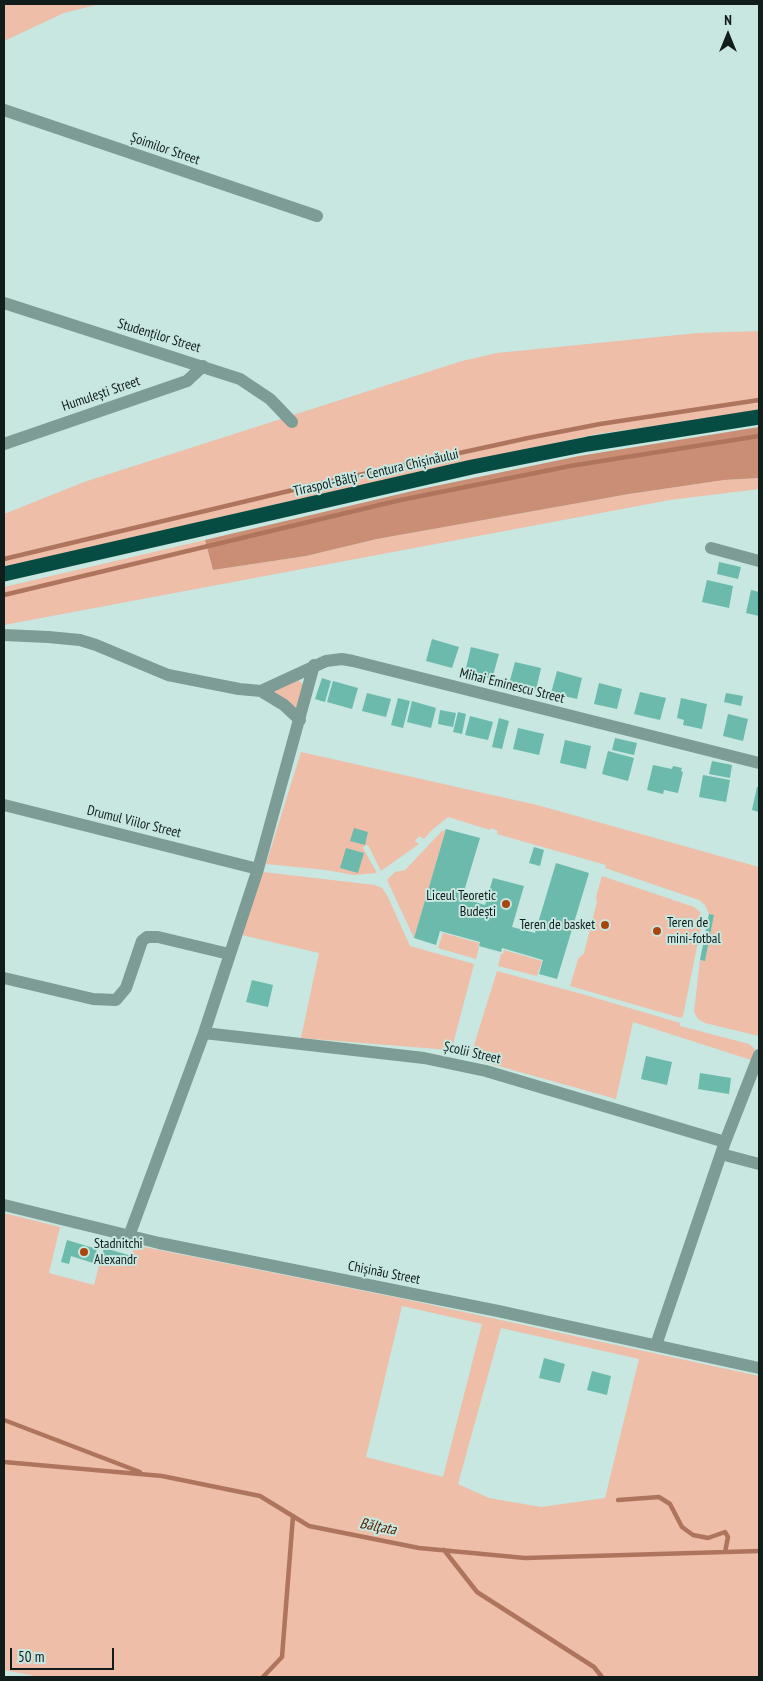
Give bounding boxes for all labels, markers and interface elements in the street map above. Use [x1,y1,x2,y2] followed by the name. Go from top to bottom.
[703,10,753,60] north arrow
[724,11,732,29] text: N
[128,129,202,169] street label: Șoimilor Street
[115,315,203,357] street label: Studenților Street
[60,373,142,415] street label: Humulești Street
[292,446,460,500] street label: Tiraspol-Bălţi - Centura Chișinăului
[458,665,566,707] street label: Mihai Eminescu Street
[85,802,183,842] street label: Drumul Viilor Street
[426,888,496,920] place label: Liceul Teoretic Budești
[500,898,512,910] marker: Liceul Teoretic Budești
[667,915,721,948] place label: Teren de mini-fotbal
[520,917,595,933] place label: Teren de basket
[599,919,611,931] marker: Teren de basket
[651,925,663,937] marker: Teren de mini-fotbal
[442,1038,502,1068] street label: Școlii Street
[94,1236,143,1268] place label: Stadnitchi Alexandr
[78,1246,90,1258] marker: Stadnitchi Alexandr
[346,1258,422,1288] street label: Chișinău Street
[358,1515,398,1539] water label: Bălţata
[12,1638,116,1670] scale bar
[18,1647,44,1666] text: 50 m

